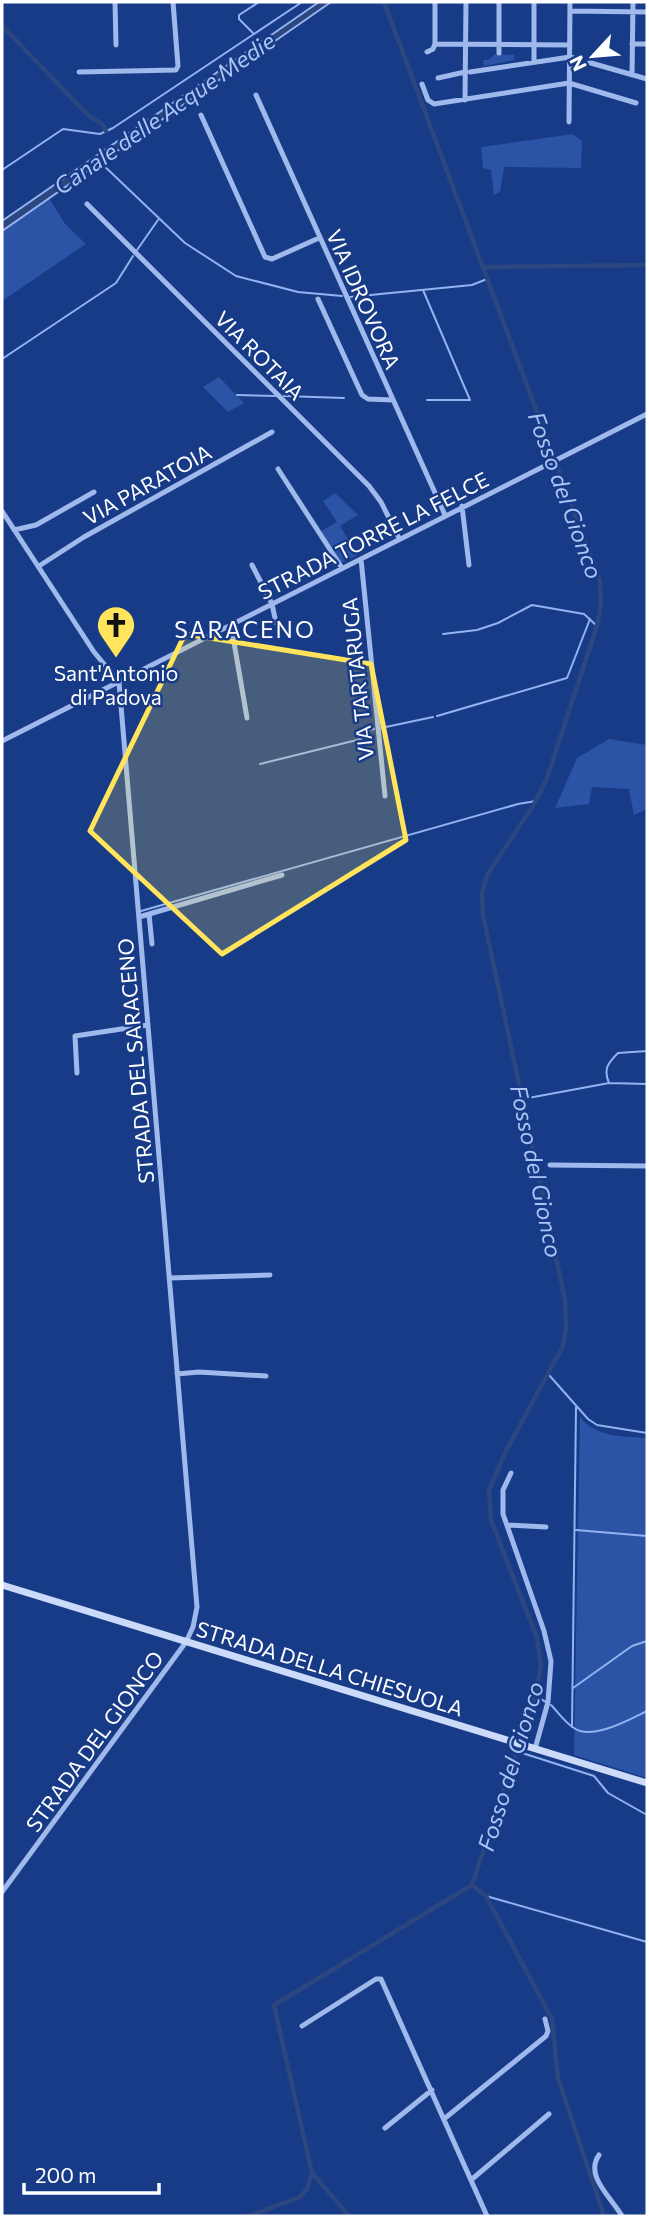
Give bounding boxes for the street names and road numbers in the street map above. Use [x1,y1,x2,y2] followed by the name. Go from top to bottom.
[322,225,406,373] street label: VIA IDROVORA
[210,305,310,405] street label: VIA ROTAIA
[79,439,215,529] street label: VIA PARATOIA
[253,466,493,604] street label: STRADA TORRE LA FELCE
[336,596,378,762] street label: VIA TARTARUGA
[112,937,158,1185] street label: STRADA DEL SARACENO
[194,1615,466,1721] street label: STRADA DELLA CHIESUOLA
[20,1646,168,1836] street label: STRADA DEL GIONCO

